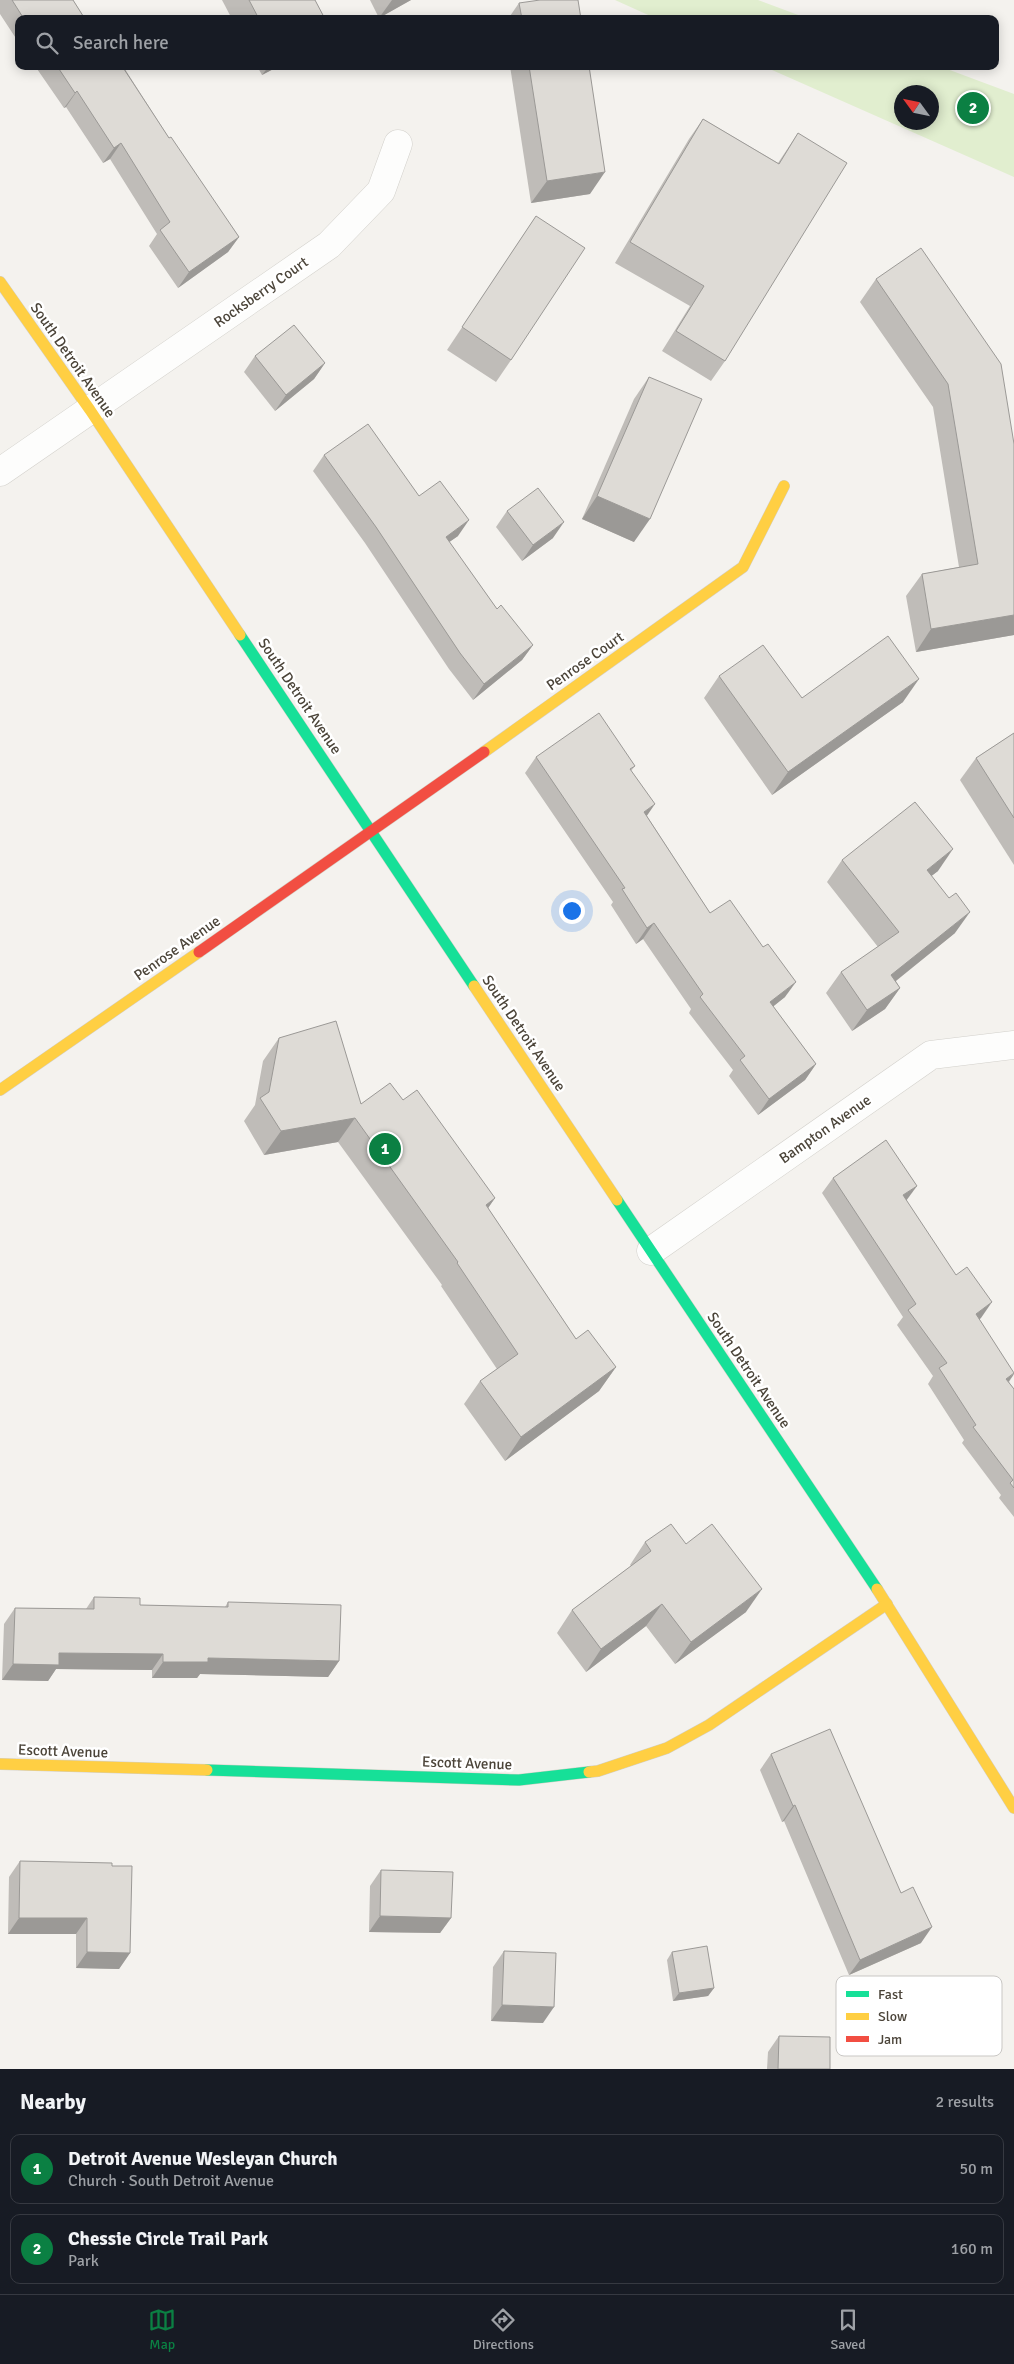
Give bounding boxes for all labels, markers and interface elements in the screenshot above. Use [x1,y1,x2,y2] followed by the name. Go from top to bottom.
[15,15,999,70] search box
[33,29,61,57] icon: search
[73,31,169,55] text: Search here
[894,85,939,130] north arrow
[957,89,989,127] pin: 2
[210,253,312,331] street label: Rocksberry Court
[27,299,119,421] street label: South Detroit Avenue
[543,628,627,694] street label: Penrose Court
[255,635,345,757] street label: South Detroit Avenue
[559,898,585,924] your location
[130,912,224,984] street label: Penrose Avenue
[479,972,569,1094] street label: South Detroit Avenue
[776,1091,874,1167] street label: Bampton Avenue
[369,1130,401,1168] pin: 1
[704,1309,794,1431] street label: South Detroit Avenue
[18,1740,108,1762] street label: Escott Avenue
[422,1752,512,1774] street label: Escott Avenue
[836,1976,1002,2056] legend
[878,1986,903,2003] text: Fast
[878,2008,907,2025] text: Slow
[878,2031,902,2048] text: Jam
[20,2089,86,2115] text: Nearby
[935,2092,994,2112] text: 2 results
[68,2147,338,2171] text: Detroit Avenue Wesleyan Church
[33,2159,41,2179] text: 1
[959,2159,993,2179] text: 50 m
[68,2171,274,2191] text: Church · South Detroit Avenue
[68,2227,268,2251] text: Chessie Circle Trail Park
[33,2239,41,2259] text: 2
[951,2239,993,2259] text: 160 m
[68,2251,99,2271] text: Park
[148,2306,176,2353] tab: Map
[473,2306,534,2353] tab: Directions
[830,2306,866,2353] tab: Saved

